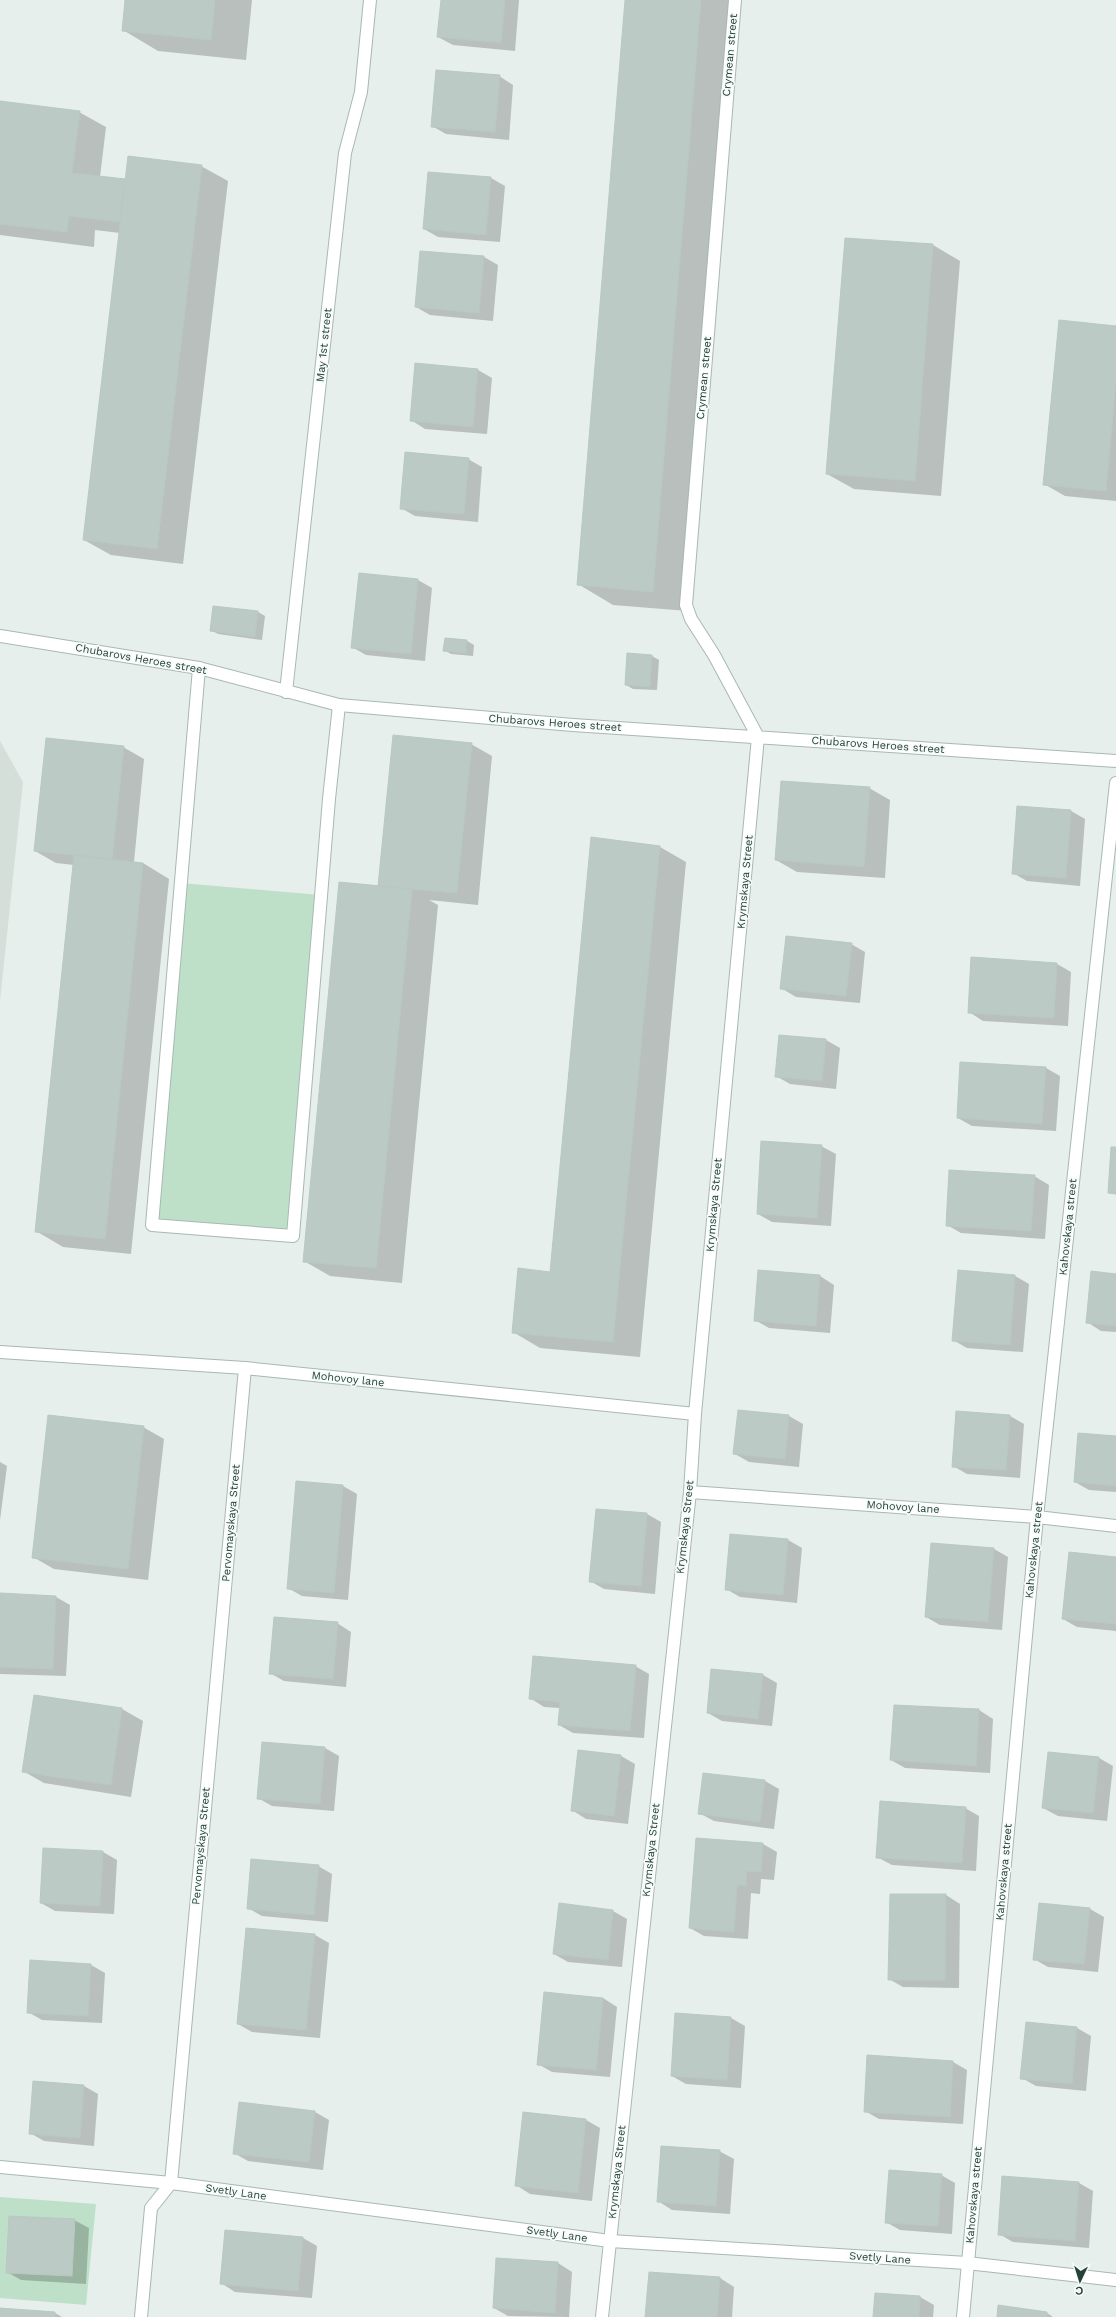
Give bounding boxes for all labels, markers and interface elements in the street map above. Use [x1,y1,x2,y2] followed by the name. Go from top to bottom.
[720,13,740,97] street label: Crymean street
[314,307,334,383] street label: May 1st street
[694,336,714,420] street label: Crymean street
[74,641,208,677] street label: Chubarovs Heroes street
[488,712,622,734] street label: Chubarovs Heroes street
[811,734,945,756] street label: Chubarovs Heroes street
[734,834,756,929] street label: Krymskaya Street
[703,1157,725,1252] street label: Krymskaya Street
[1056,1178,1080,1276] street label: Kahovskaya street
[311,1369,385,1389] street label: Mohovoy lane
[219,1463,243,1582] street label: Pervomayskaya Street
[674,1479,696,1574] street label: Krymskaya Street
[866,1498,940,1516] street label: Mohovoy lane
[1022,1501,1046,1599] street label: Kahovskaya street
[189,1786,213,1905] street label: Pervomayskaya Street
[640,1802,662,1897] street label: Krymskaya Street
[993,1823,1015,1921] street label: Kahovskaya street
[606,2124,628,2219] street label: Krymskaya Street
[963,2146,985,2244] street label: Kahovskaya street
[205,2181,267,2203] street label: Svetly Lane
[526,2223,588,2245] street label: Svetly Lane
[849,2249,911,2267] street label: Svetly Lane
[1060,2261,1100,2301] north arrow
[1075,2284,1084,2297] text: С

